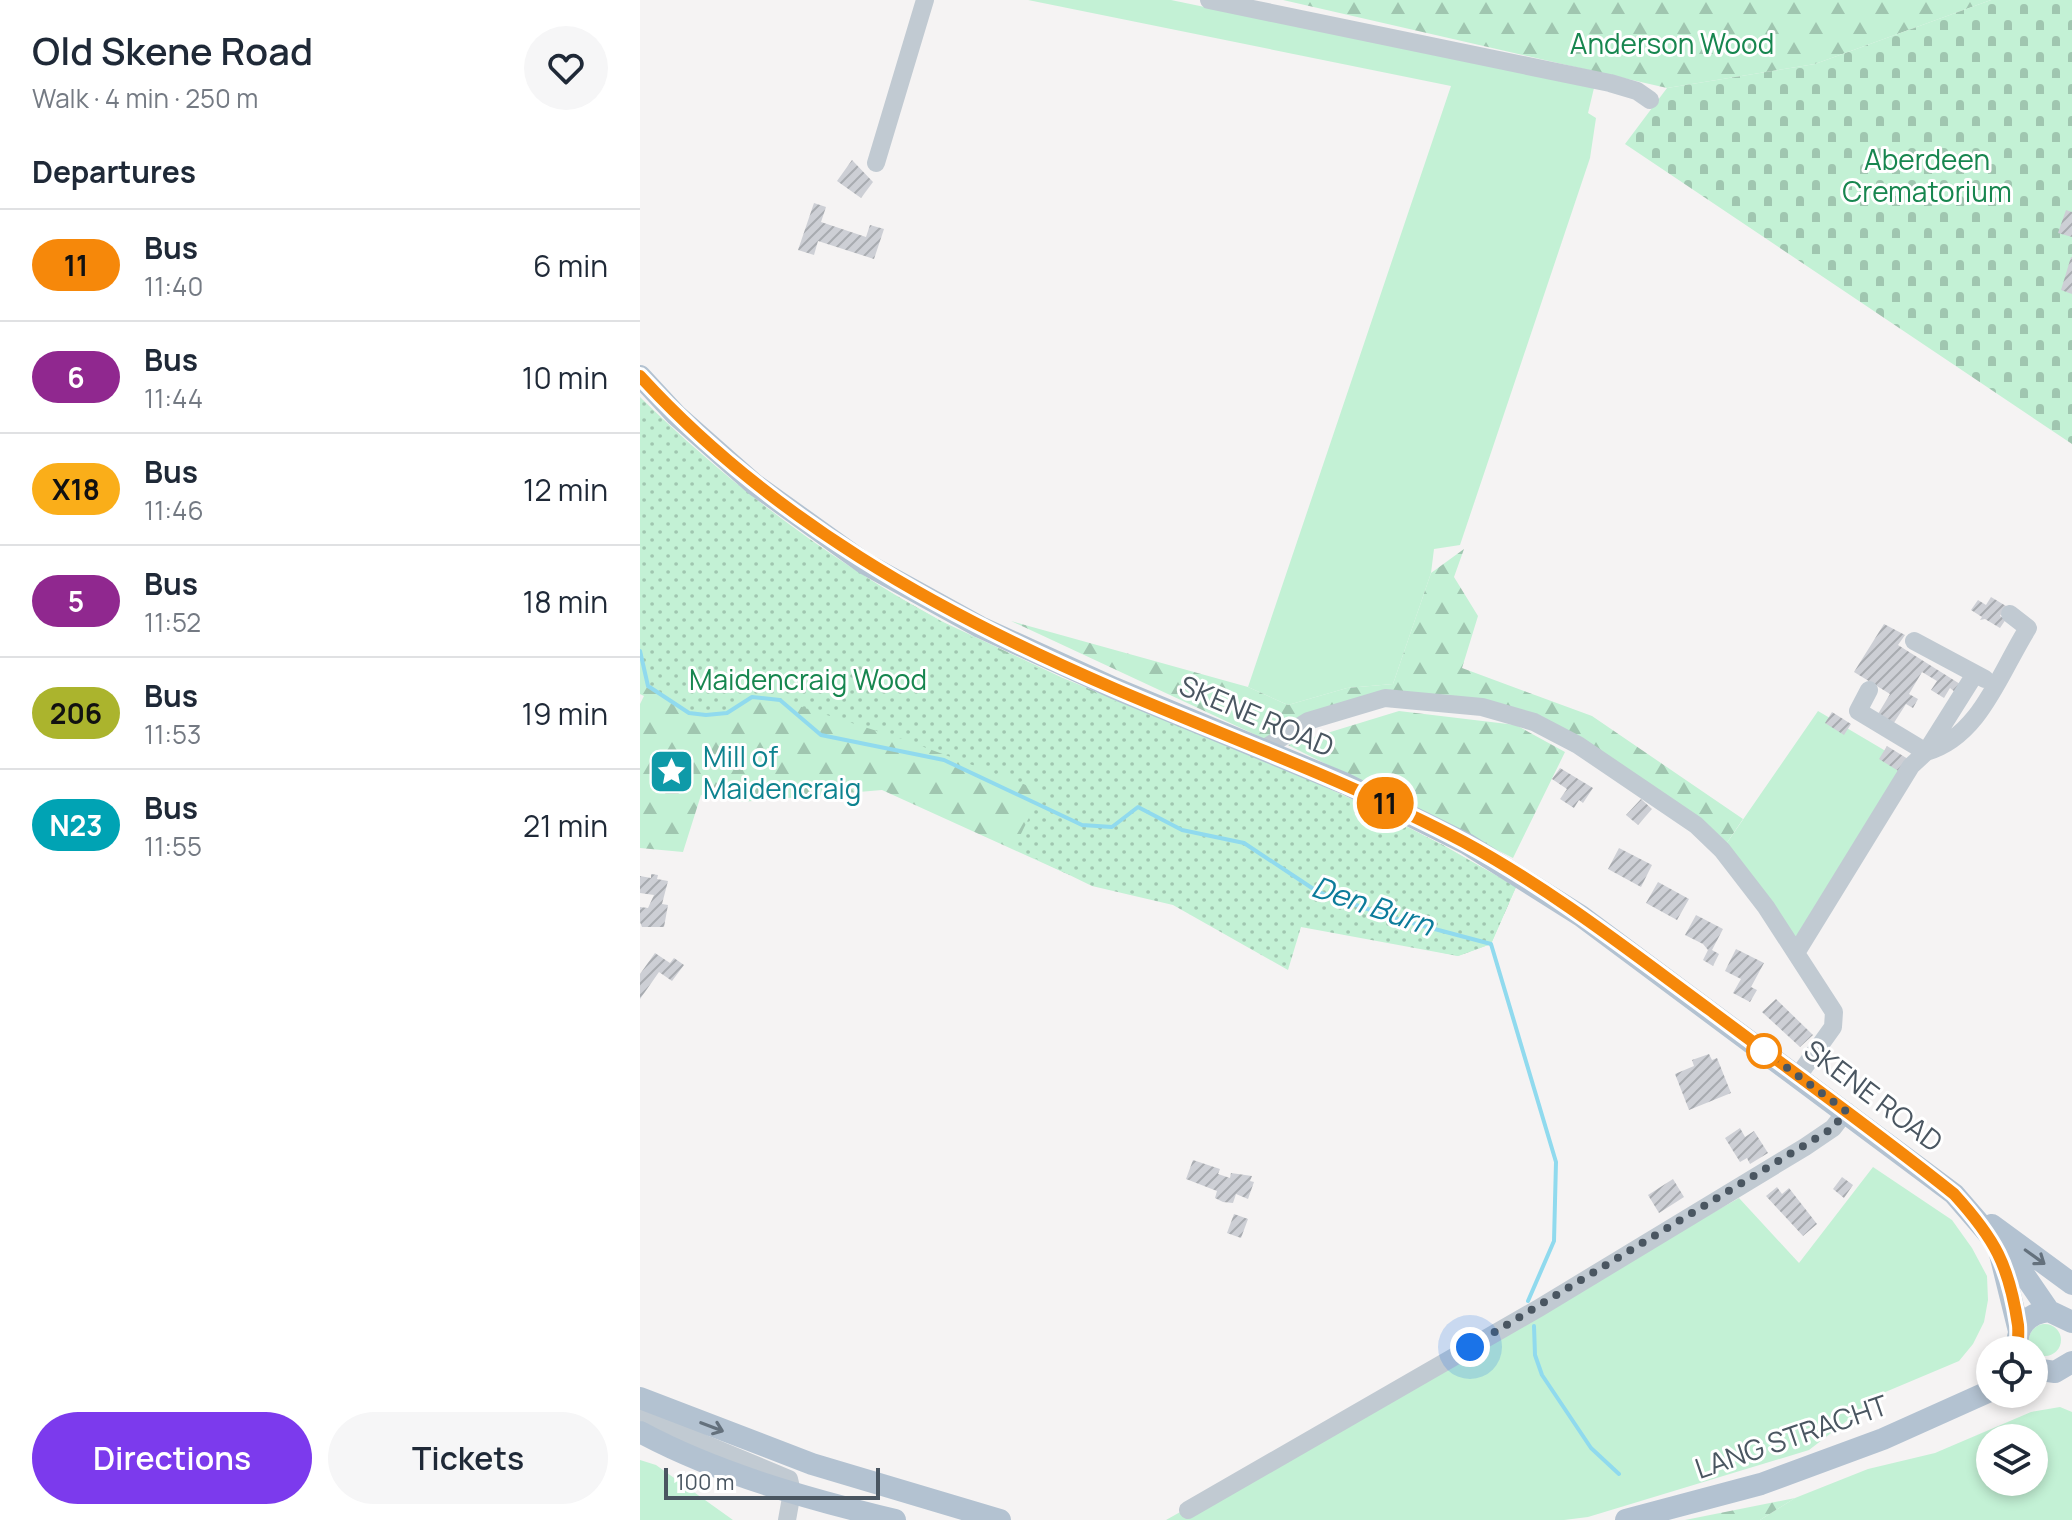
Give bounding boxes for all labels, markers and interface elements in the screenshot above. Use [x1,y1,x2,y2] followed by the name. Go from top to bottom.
[32,24,313,76] text: Old Skene Road
[1570,24,1774,62] park label: Anderson Wood
[524,26,608,110] button: heart
[32,80,258,116] text: Walk · 4 min · 250 m
[1842,140,2012,210] park label: Aberdeen Crematorium
[32,151,196,192] text: Departures
[144,227,198,268] text: Bus
[533,245,608,286] text: 6 min
[64,246,88,284] text: 11
[144,268,203,304] text: 11:40
[144,339,198,380] text: Bus
[522,357,608,398] text: 10 min
[67,358,85,396] text: 6
[144,380,203,416] text: 11:44
[144,451,198,492] text: Bus
[523,469,608,510] text: 12 min
[52,470,100,508] text: X18
[144,492,204,528] text: 11:46
[144,563,198,604] text: Bus
[523,581,608,622] text: 18 min
[68,582,84,620] text: 5
[144,604,201,640] text: 11:52
[689,660,927,698] park label: Maidencraig Wood
[1174,665,1340,765] street label: SKENE ROAD
[144,675,198,716] text: Bus
[521,693,608,734] text: 19 min
[50,694,102,732] text: 206
[144,716,201,752] text: 11:53
[703,737,861,807] place label: Mill of Maidencraig
[648,748,696,796] place icon: Mill of Maidencraig
[1349,777,1421,829] line badge: 11
[1373,784,1397,822] text: 11
[144,787,198,828] text: Bus
[523,805,608,846] text: 21 min
[49,806,103,844] text: N23
[144,828,202,864] text: 11:55
[1307,865,1440,945] water label: Den Burn
[1797,1030,1951,1160] street label: SKENE ROAD
[1747,1034,1781,1068] unlabelled marker
[2023,1249,2045,1265] one-way arrow
[1450,1327,1490,1367] your location
[1976,1336,2048,1496] map controls
[1976,1336,2048,1408] button: locate
[1690,1385,1893,1487] street label: LANG STRACHT
[32,1412,312,1504] button: Directions
[328,1412,608,1504] button: Tickets
[699,1421,724,1435] one-way arrow
[1976,1424,2048,1496] button: layers
[664,1464,880,1500] scale bar
[676,1467,734,1497] text: 100 m

